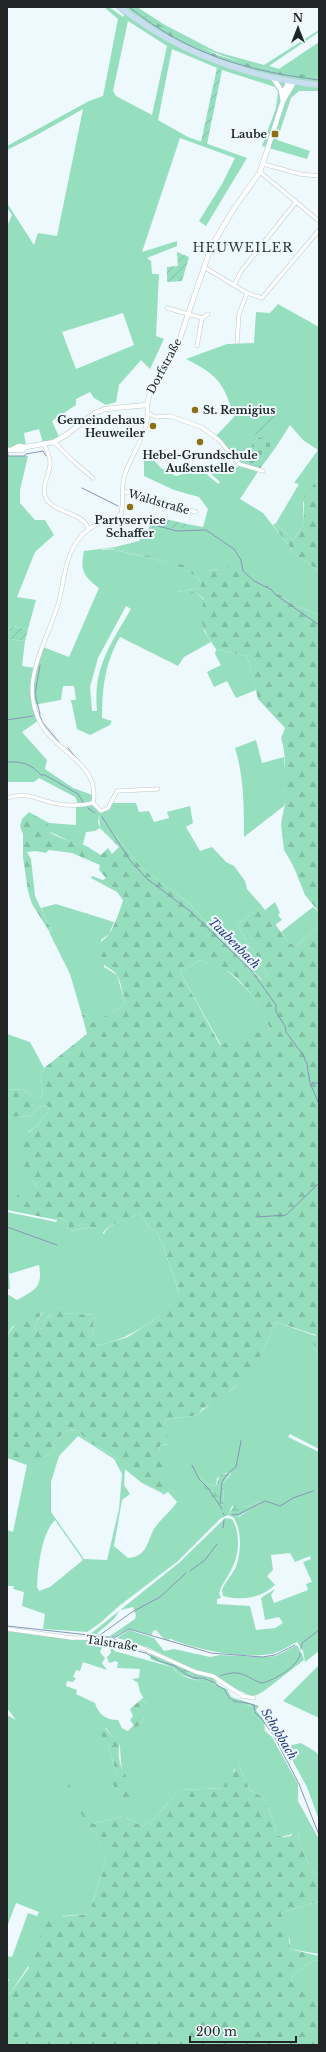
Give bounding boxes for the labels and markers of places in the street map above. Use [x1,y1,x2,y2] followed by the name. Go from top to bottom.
[231,127,268,141] place label: Laube
[270,129,280,139] marker: Laube
[203,403,275,417] place label: St. Remigius
[190,405,200,415] marker: St. Remigius
[57,413,146,440] place label: Gemeindehaus Heuweiler
[148,421,158,431] marker: Gemeindehaus Heuweiler
[195,437,205,447] marker: Hebel-Grundschule Außenstelle
[142,448,258,475] place label: Hebel-Grundschule Außenstelle
[125,502,135,512] marker: Partyservice Schaffer
[94,513,166,540] place label: Partyservice Schaffer

